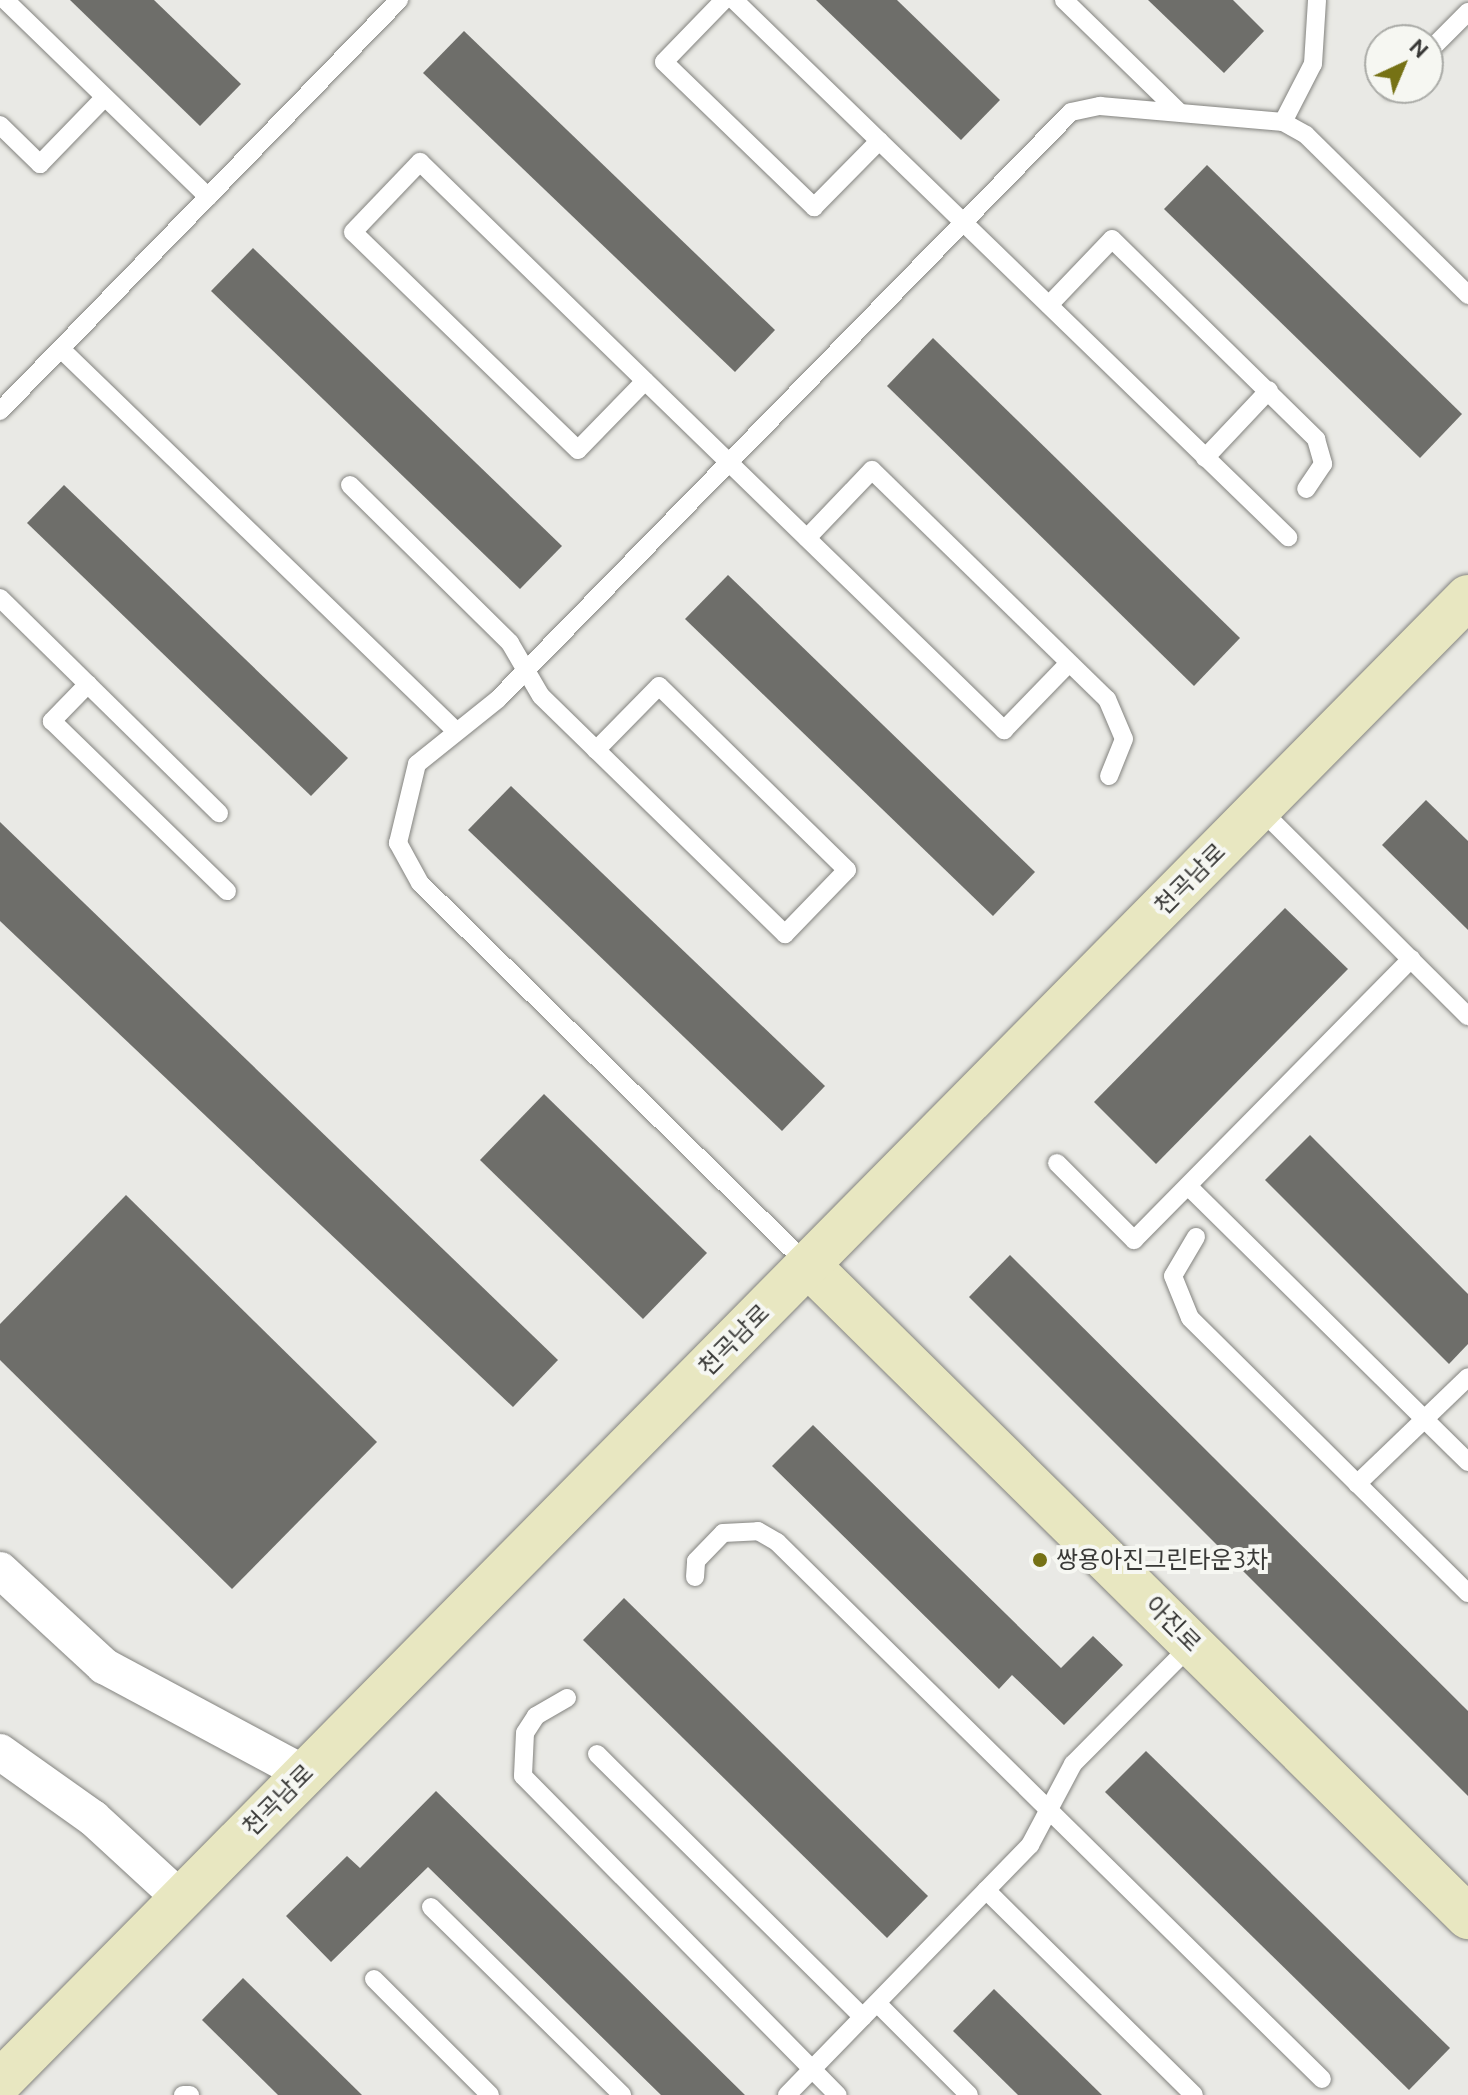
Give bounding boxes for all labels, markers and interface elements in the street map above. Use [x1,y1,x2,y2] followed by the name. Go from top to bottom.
[1364,24,1444,104] north arrow
[1405,33,1434,63] text: N
[1149,838,1231,920] street label: 천곡남로
[693,1299,775,1381] street label: 천곡남로
[1056,1546,1268,1574] place label: 쌍용아진그린타운3차
[1031,1551,1049,1569] marker: 쌍용아진그린타운3차
[1139,1590,1207,1658] street label: 아진로
[237,1759,319,1841] street label: 천곡남로

